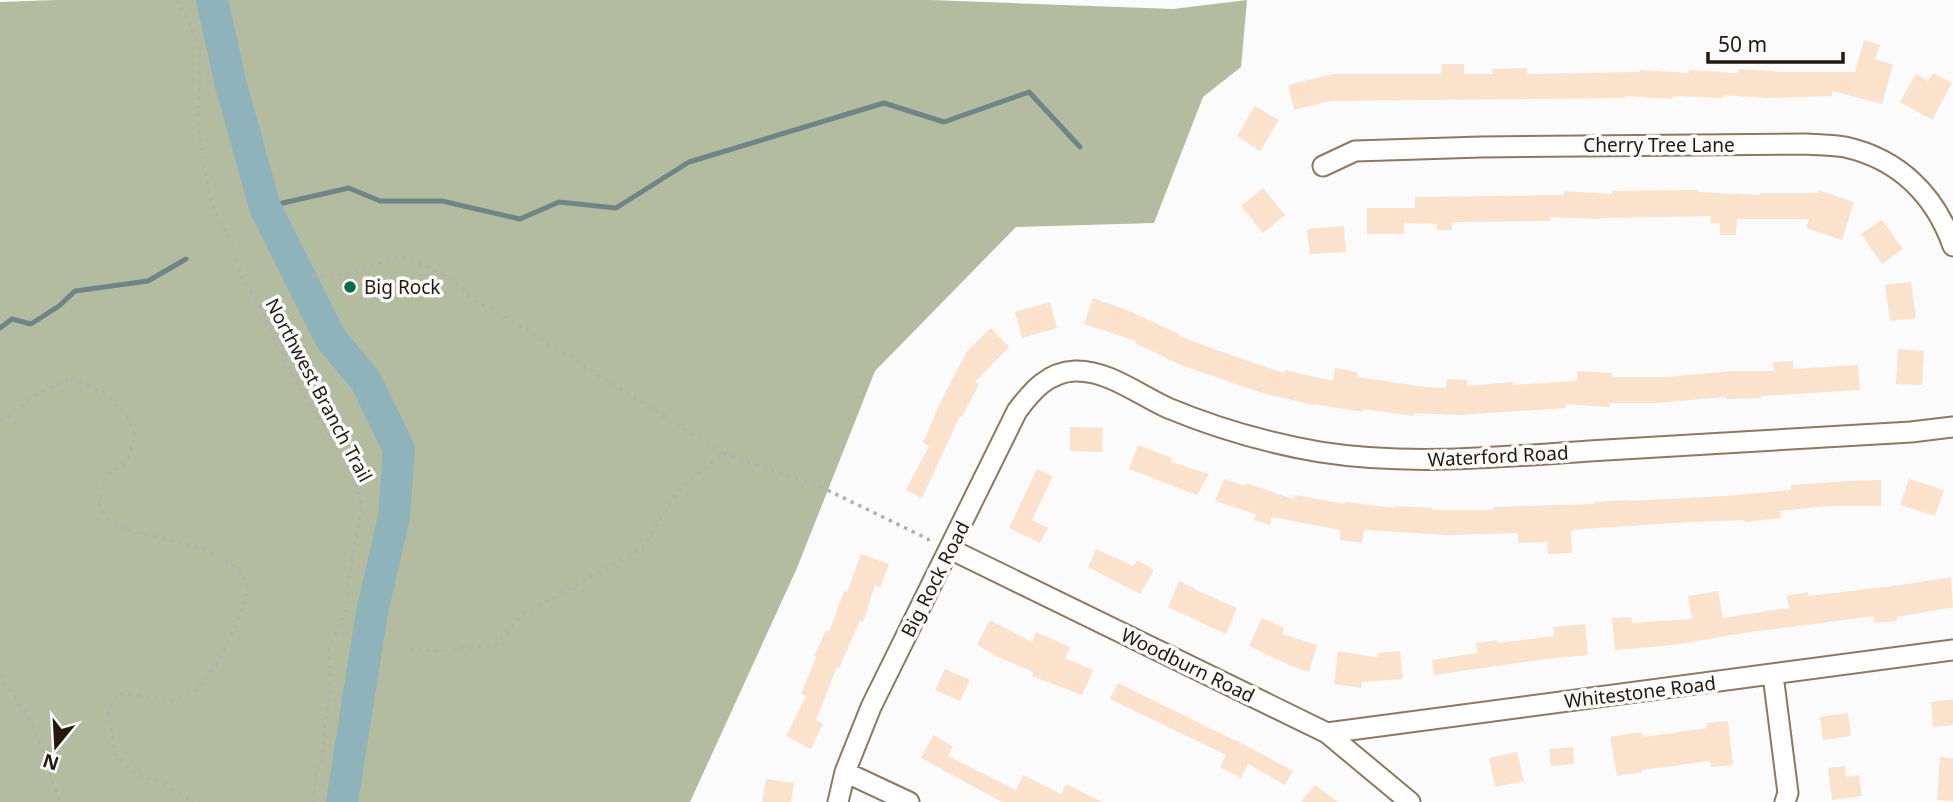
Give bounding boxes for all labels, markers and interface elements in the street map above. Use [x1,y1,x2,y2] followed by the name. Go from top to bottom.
[1708,21,1843,65] scale bar
[1718,30,1767,58] text: 50 m
[1583,132,1735,158] street label: Cherry Tree Lane
[364,274,440,300] place label: Big Rock
[342,279,358,295] marker: Big Rock
[260,294,378,486] street label: Northwest Branch Trail
[1427,439,1569,473] street label: Waterford Road
[895,516,975,642] street label: Big Rock Road
[1117,621,1259,709] street label: Woodburn Road
[1563,670,1717,714] street label: Whitestone Road
[21,711,91,781] north arrow
[39,747,62,777] text: N

